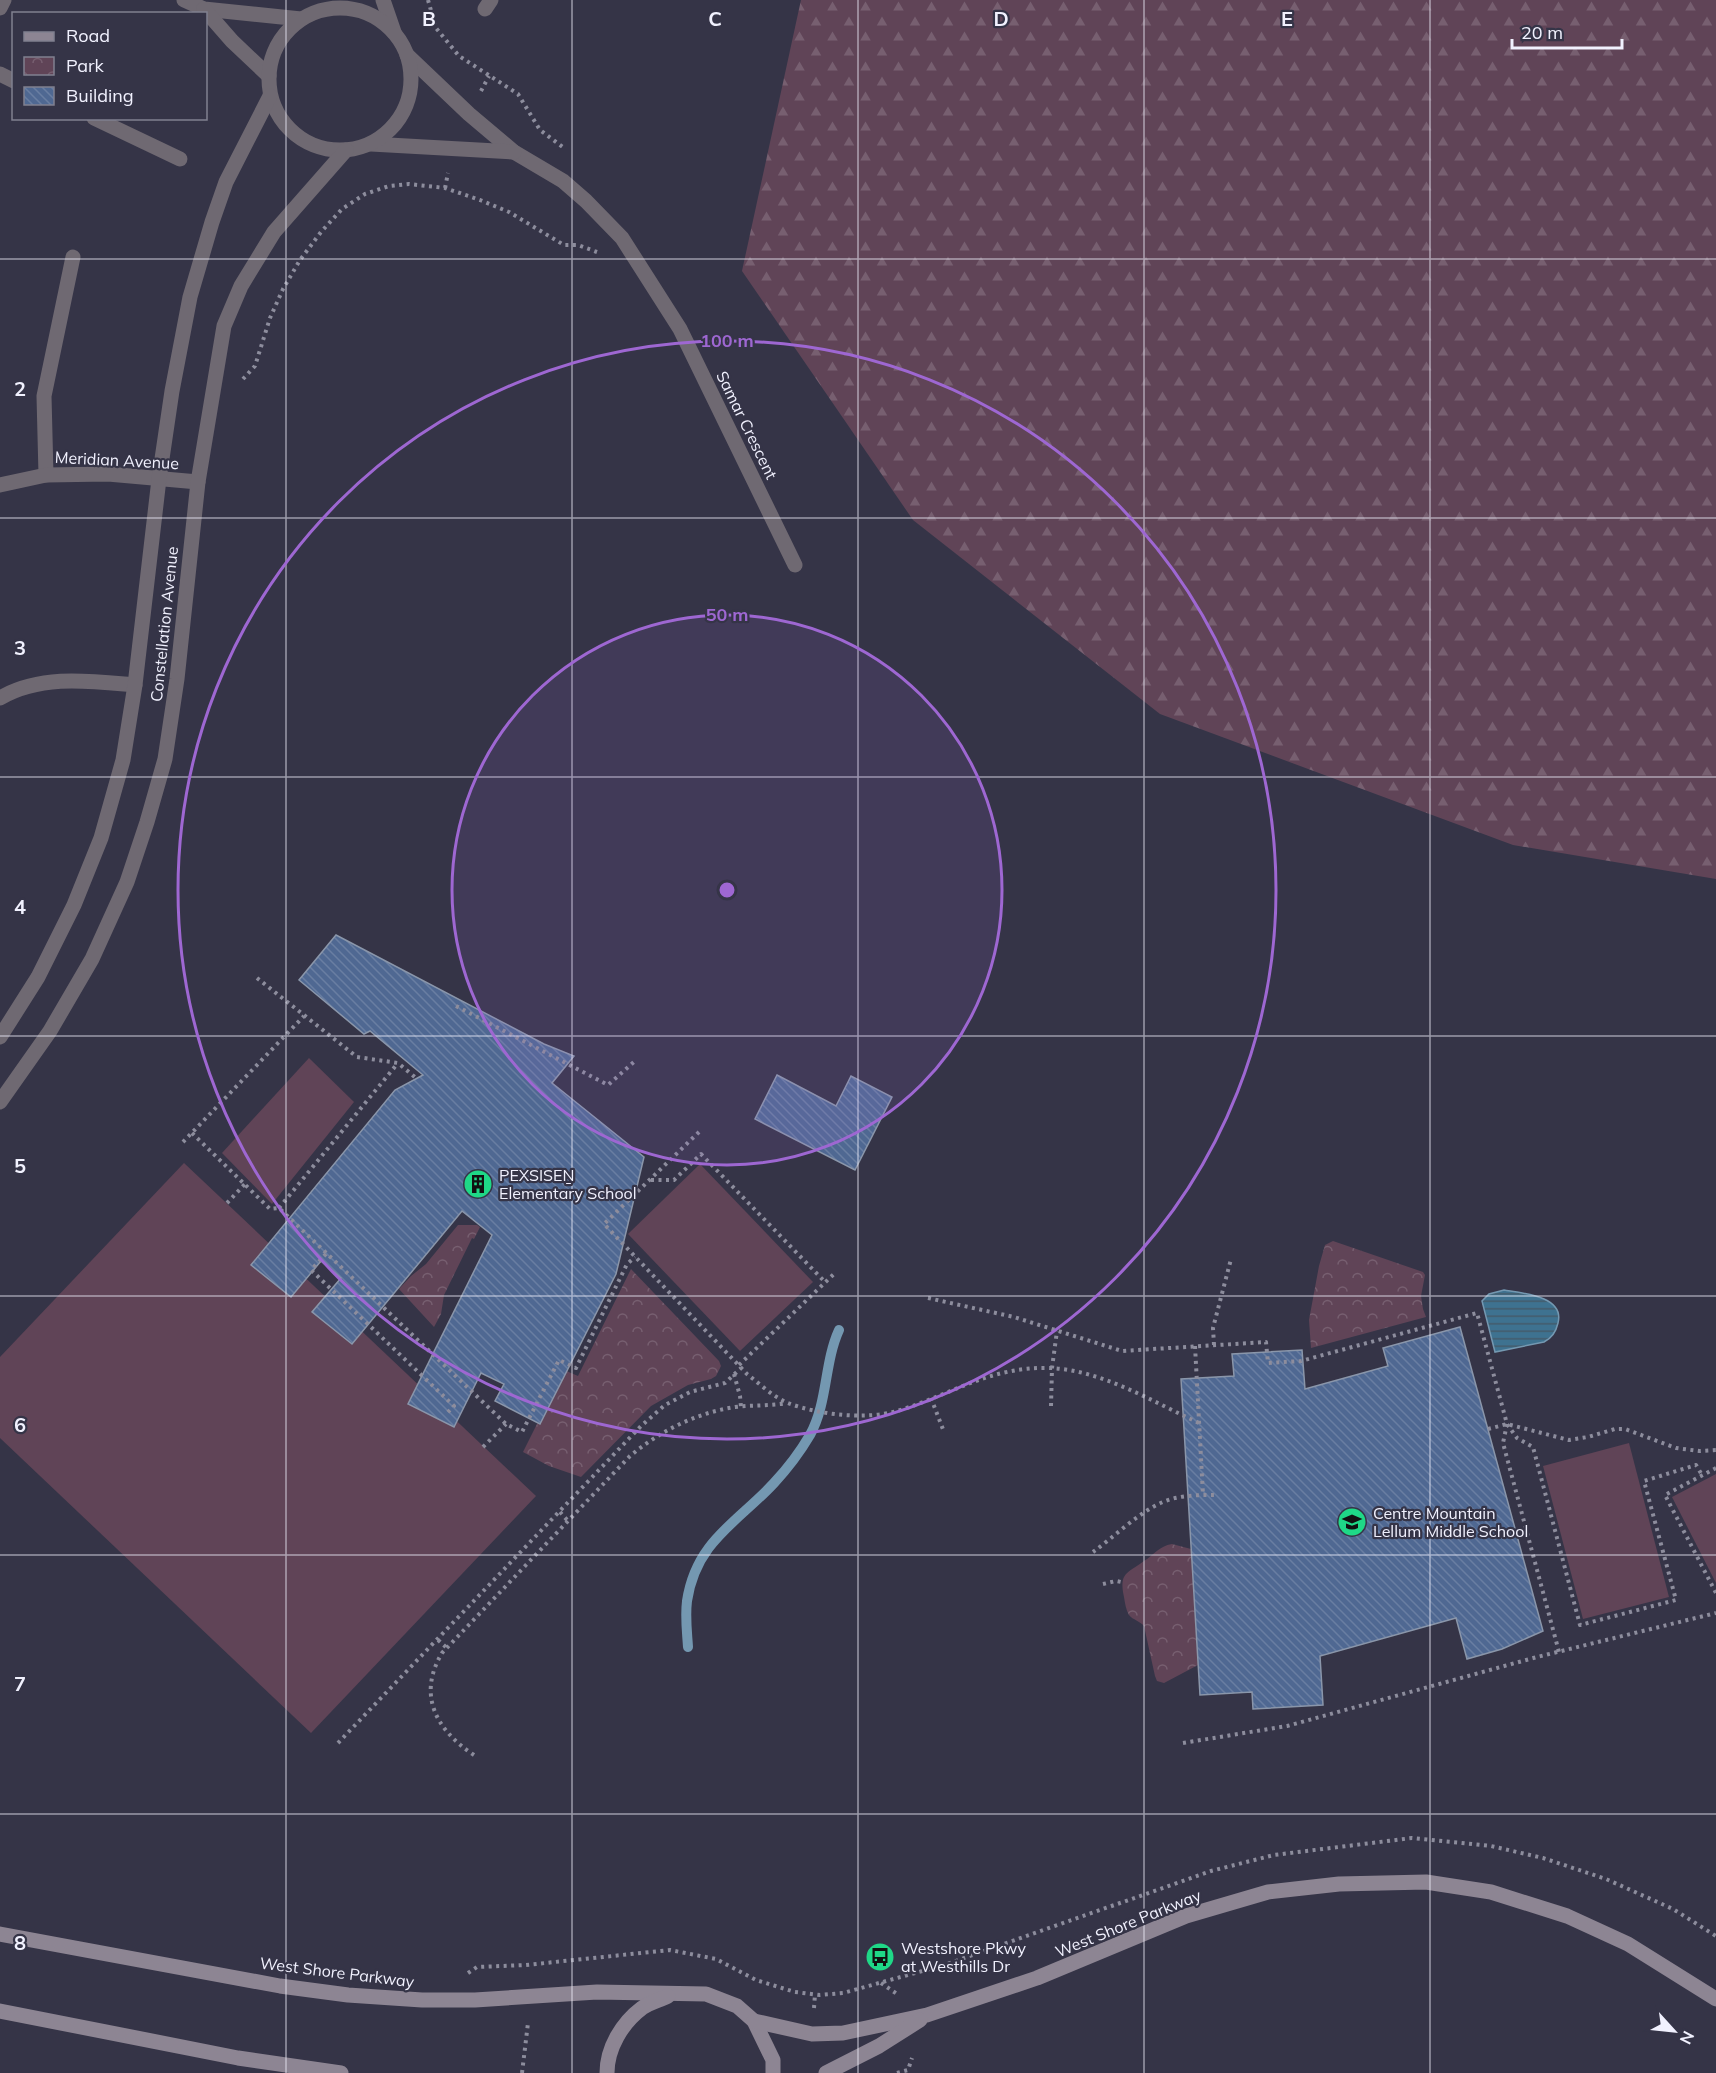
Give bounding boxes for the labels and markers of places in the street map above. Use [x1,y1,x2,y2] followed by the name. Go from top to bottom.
[717,880,737,900] centre of rings
[499,1165,637,1203] place label: PEXSISEṈ Elementary School
[462,1168,494,1200] building icon: PEXSISEṈ Elementary School
[1373,1503,1528,1541] place label: Centre Mountain Lellum Middle School
[1336,1506,1368,1538] school or university icon: Centre Mountain Lellum Middle School
[901,1938,1027,1976] place label: Westshore Pkwy at Westhills Dr
[864,1941,896,1973] bus stop icon: Westshore Pkwy at Westhills Dr

